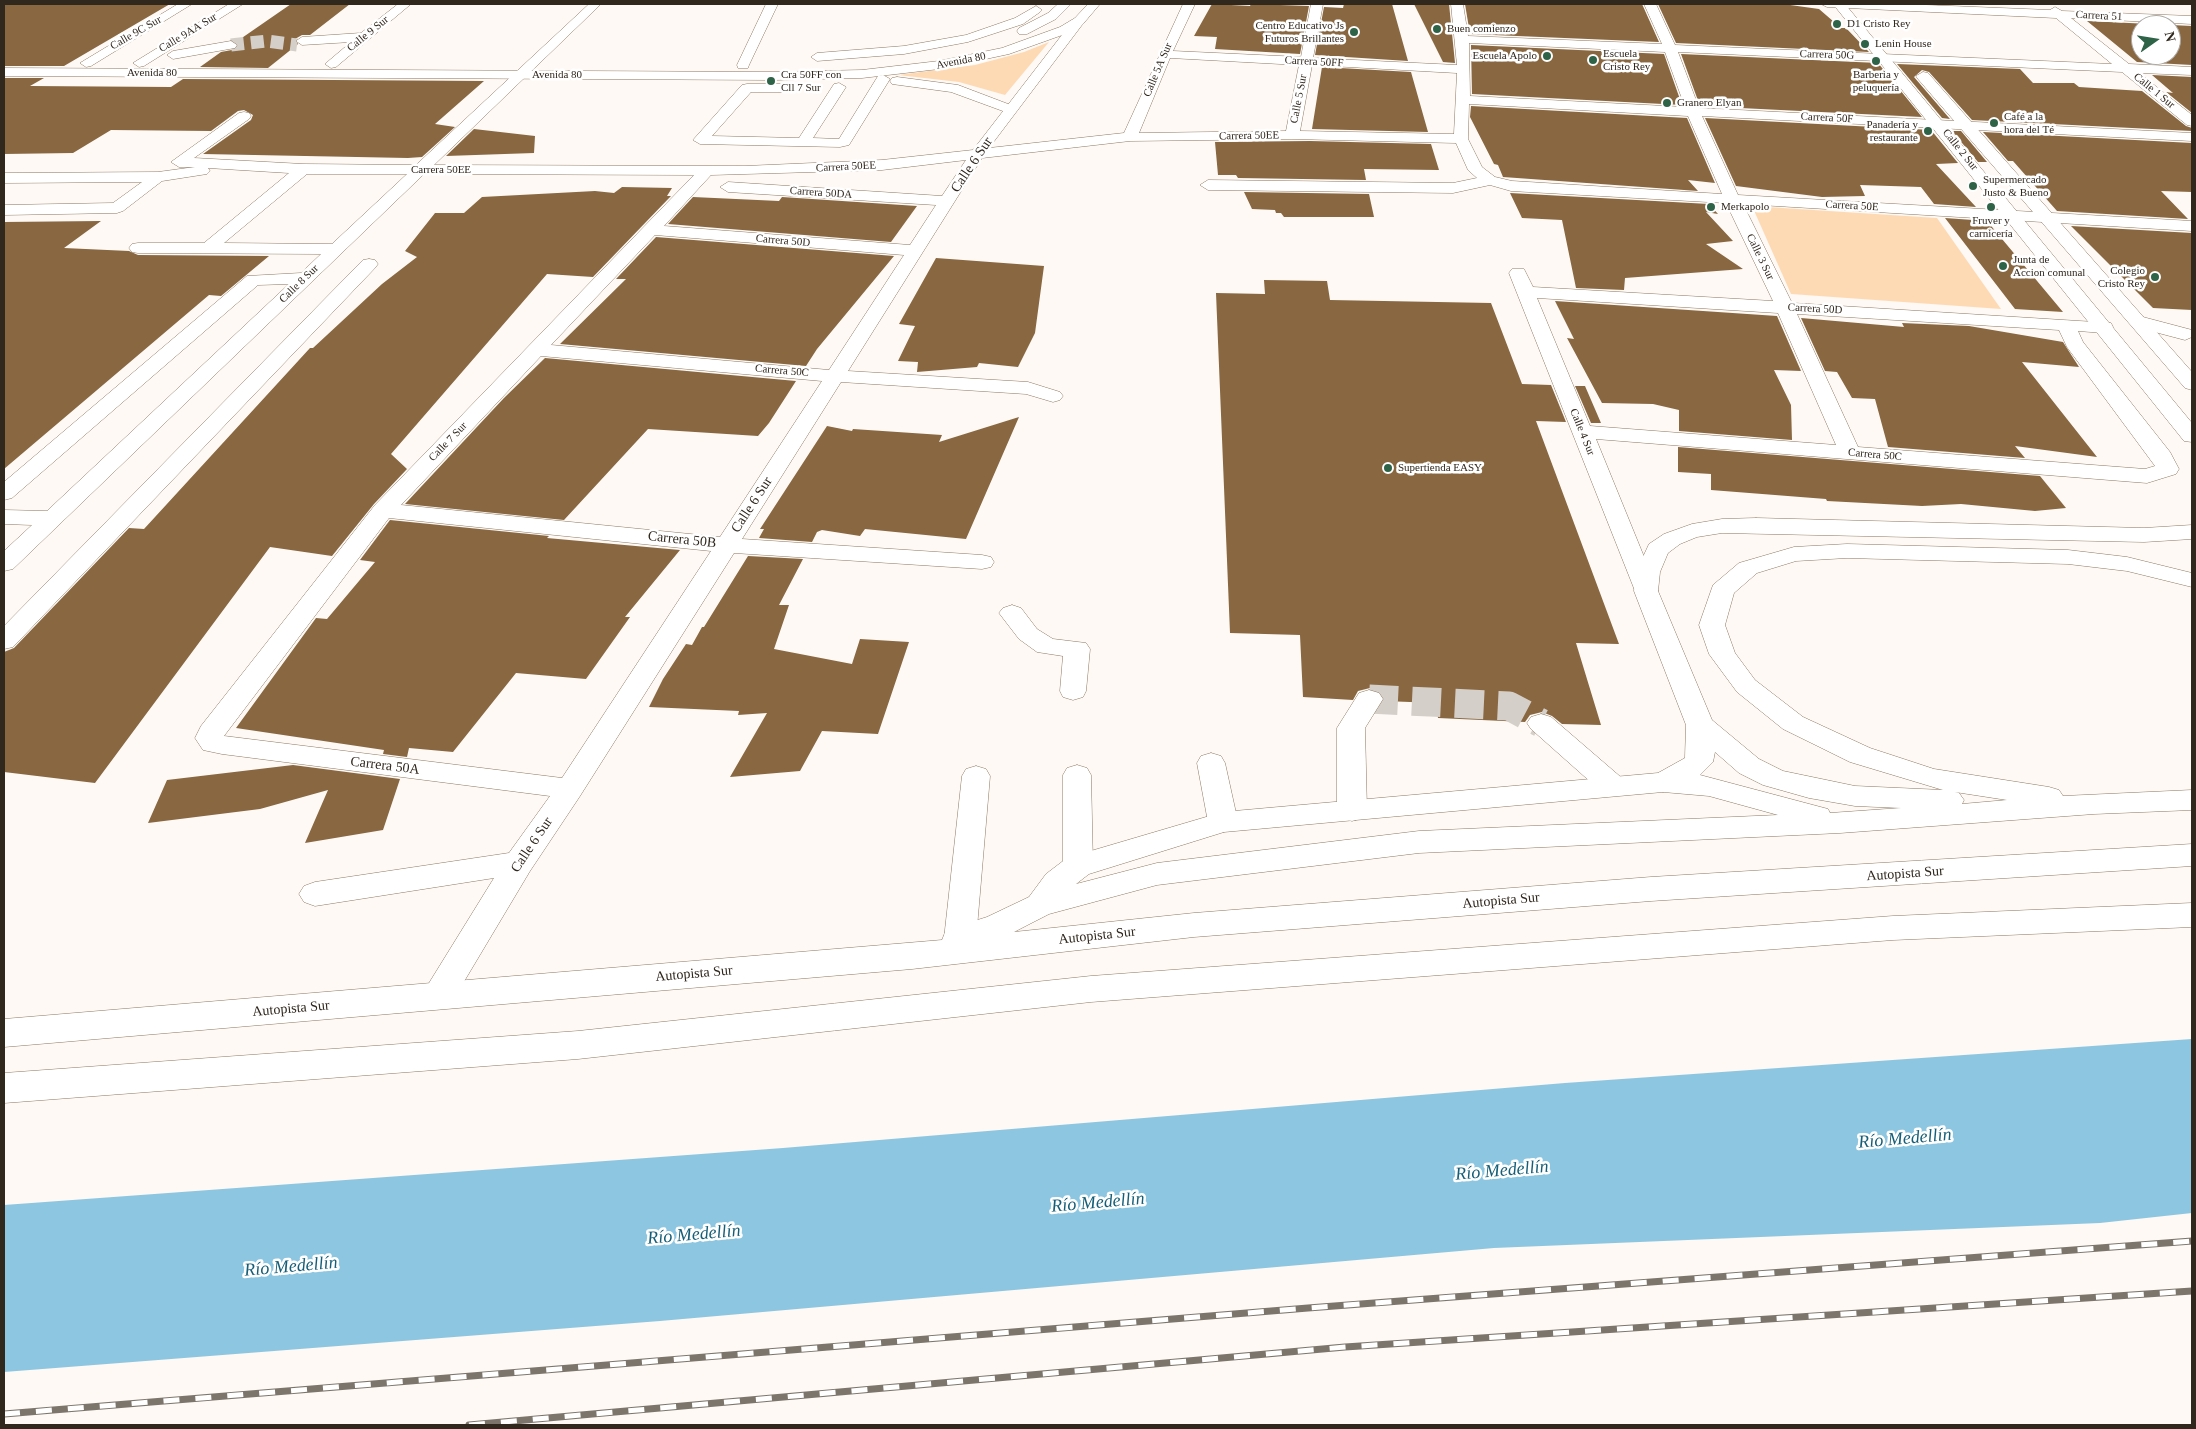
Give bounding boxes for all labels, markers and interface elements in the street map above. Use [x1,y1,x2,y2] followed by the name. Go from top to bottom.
[2075,8,2123,24] street label: Carrera 51
[157,11,219,55] street label: Calle 9AA Sur
[108,13,164,53] street label: Calle 9C Sur
[345,13,391,55] street label: Calle 9 Sur
[2131,15,2181,65] north arrow
[1847,17,1911,31] place label: D1 Cristo Rey
[1831,18,1843,30] marker: D1 Cristo Rey
[1255,19,1344,45] place label: Centro Educativo Js Futuros Brillantes
[1447,22,1516,36] place label: Buen comienzo
[1431,23,1443,35] marker: Buen comienzo
[1348,26,1360,38] marker: Centro Educativo Js Futuros Brillantes
[2162,30,2179,43] text: N
[1875,37,1932,51] place label: Lenin House
[1859,38,1871,50] marker: Lenin House
[1141,41,1175,99] street label: Calle 5A Sur
[1603,47,1650,73] place label: Escuela Cristo Rey
[1799,47,1855,63] street label: Carrera 50G
[1473,49,1537,63] place label: Escuela Apolo
[935,50,987,72] street label: Avenida 80
[1541,50,1553,62] marker: Escuela Apolo
[1284,54,1344,70] street label: Carrera 50FF
[1587,54,1599,66] marker: Escuela Cristo Rey
[1870,55,1882,67] marker: Barberia y peluquería
[127,66,177,80] street label: Avenida 80
[532,68,582,82] street label: Avenida 80
[781,68,841,94] place label: Cra 50FF con Cll 7 Sur
[1853,68,1899,94] place label: Barberia y peluquería
[2131,70,2177,112] street label: Calle 1 Sur
[1288,73,1310,125] street label: Calle 5 Sur
[765,75,777,87] marker: Cra 50FF con Cll 7 Sur
[1677,96,1741,110] place label: Granero Elyan
[1661,97,1673,109] marker: Granero Elyan
[1800,110,1854,126] street label: Carrera 50F
[2004,110,2054,136] place label: Café a la hora del Té
[1988,117,2000,129] marker: Café a la hora del Té
[1866,118,1918,144] place label: Panadería y restaurante
[1922,125,1934,137] marker: Panadería y restaurante
[1939,127,1981,173] street label: Calle 2 Sur
[1219,129,1279,143] street label: Carrera 50EE
[947,134,997,196] street label: Calle 6 Sur
[816,159,876,175] street label: Carrera 50EE
[411,163,471,177] street label: Carrera 50EE
[1983,173,2048,199] place label: Supermercado Justo & Bueno
[1967,180,1979,192] marker: Supermercado Justo & Bueno
[789,184,853,202] street label: Carrera 50DA
[1825,198,1879,214] street label: Carrera 50E
[1721,200,1769,214] place label: Merkapolo
[1705,201,1717,213] marker: Merkapolo
[1985,201,1997,213] marker: Fruver y carnicería
[1969,214,2013,240] place label: Fruver y carnicería
[755,232,811,250] street label: Carrera 50D
[1743,232,1777,282] street label: Calle 3 Sur
[2013,253,2085,279] place label: Junta de Accion comunal
[1997,260,2009,272] marker: Junta de Accion comunal
[277,262,321,306] street label: Calle 8 Sur
[2098,264,2145,290] place label: Colegio Cristo Rey
[2149,271,2161,283] marker: Colegio Cristo Rey
[1787,301,1843,317] street label: Carrera 50D
[754,362,810,380] street label: Carrera 50C
[1567,407,1597,457] street label: Calle 4 Sur
[426,420,470,464] street label: Calle 7 Sur
[1847,446,1903,464] street label: Carrera 50C
[1398,461,1482,475] place label: Supertienda EASY
[1382,462,1394,474] marker: Supertienda EASY
[728,474,776,536] street label: Calle 6 Sur
[647,528,717,552] street label: Carrera 50B
[349,753,421,779] street label: Carrera 50A
[507,814,557,876] street label: Calle 6 Sur
[1866,863,1944,885] street label: Autopista Sur
[1462,889,1540,913] street label: Autopista Sur
[1058,924,1136,948] street label: Autopista Sur
[655,962,733,986] street label: Autopista Sur
[252,997,330,1021] street label: Autopista Sur
[1858,1124,1952,1154] water label: Río Medellín
[1455,1156,1549,1186] water label: Río Medellín
[1051,1188,1145,1218] water label: Río Medellín
[647,1220,741,1250] water label: Río Medellín
[244,1252,338,1282] water label: Río Medellín

